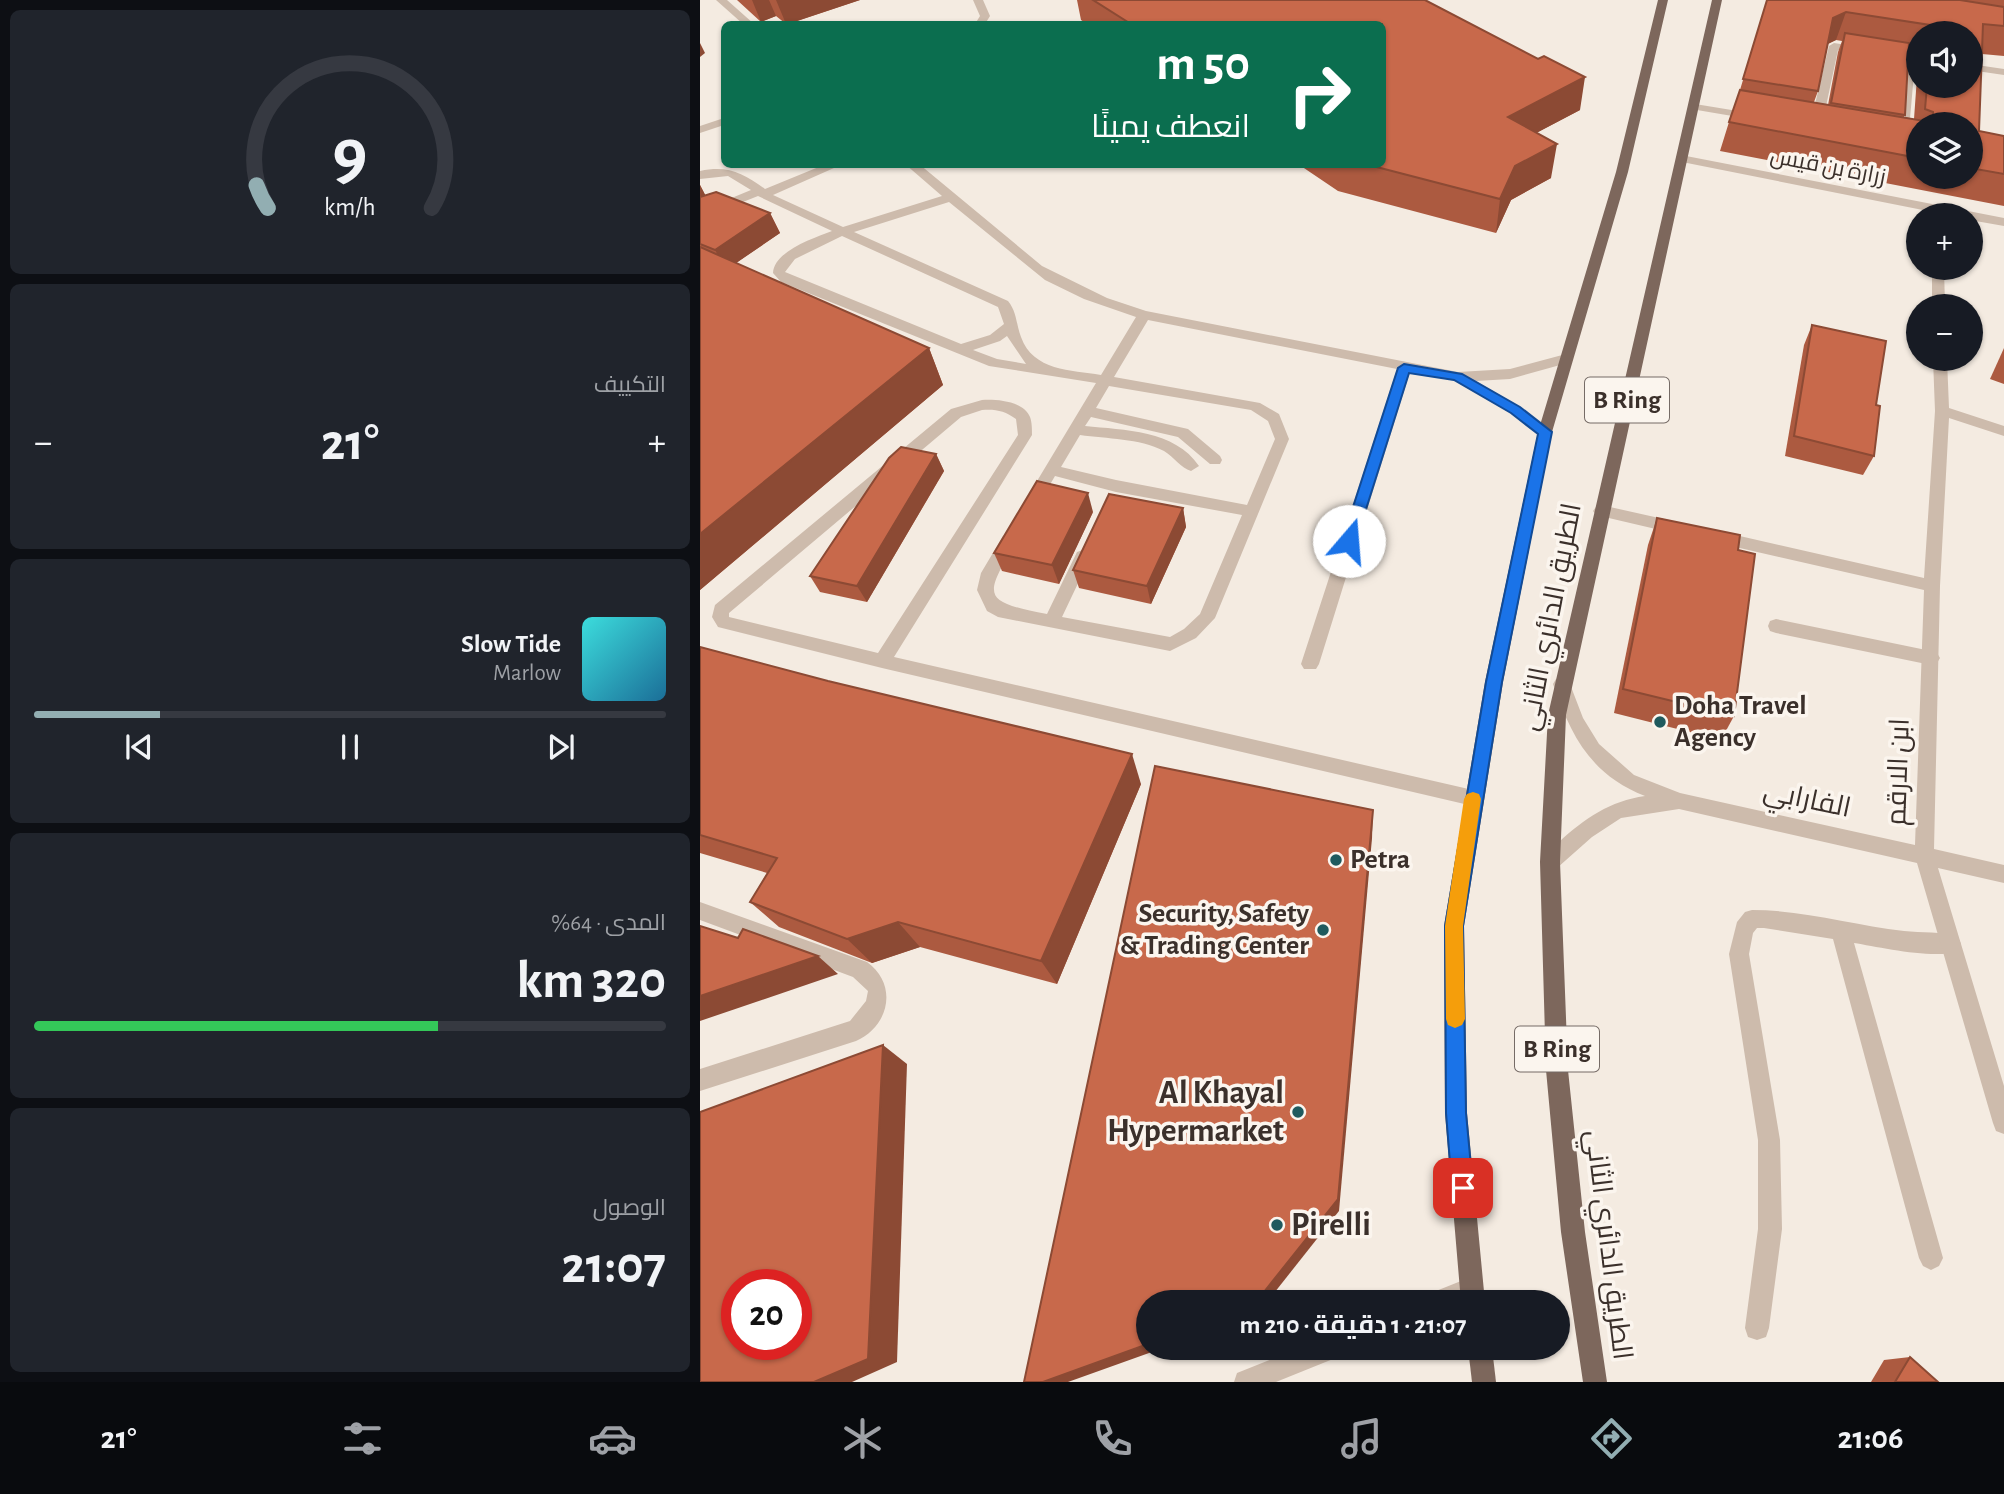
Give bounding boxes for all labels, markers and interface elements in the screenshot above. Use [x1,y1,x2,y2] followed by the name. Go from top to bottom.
[1906,21,1983,371] map controls
[1906,21,1983,98] button: sound
[1156,40,1250,89] text: 50 m
[1274,49,1365,140] icon: right
[1091,111,1250,143] text: انعطف يمينًا
[1906,112,1983,189] button: layers
[332,121,368,194] text: 9
[1768,145,1888,190] street label: زرارة بن قيس
[324,195,376,220] text: km/h
[1906,203,1983,280] button: +
[1906,294,1983,371] button: −
[594,374,666,397] text: التكييف
[1585,378,1669,422] road number: B Ring
[321,417,379,469] text: 21°
[34,424,52,462] text: −
[648,424,666,462] text: +
[1514,501,1593,734] street label: الطريق الدائري الثاني
[1312,504,1386,578] position arrow
[461,631,561,657] text: Slow Tide
[493,662,561,685] text: Marlow
[1674,692,1807,752] place label: Doha Travel Agency
[1652,714,1668,730] marker: Doha Travel Agency
[1883,718,1919,826] street label: ابن الارقم
[120,728,158,766] icon: previous
[331,728,369,766] icon: pause
[542,728,580,766] icon: next
[1760,777,1853,829] street label: الفارابي
[1350,846,1410,874] place label: Petra
[1328,852,1344,868] marker: Petra
[1120,900,1309,960] place label: Security, Safety & Trading Center
[551,912,666,935] text: المدى · 64%
[1315,922,1331,938] marker: Security, Safety & Trading Center
[516,955,666,1007] text: 320 km
[1515,1026,1599,1072] road number: B Ring
[1107,1077,1284,1148] place label: Al Khayal Hypermarket
[1290,1104,1306,1120] marker: Al Khayal Hypermarket
[1574,1128,1637,1362] street label: الطريق الدائري الثاني
[1433,1158,1493,1218] pin
[1444,1169,1482,1207] icon: arrive
[593,1197,666,1220] text: الوصول
[1291,1209,1371,1242] place label: Pirelli
[1269,1217,1285,1233] marker: Pirelli
[561,1240,666,1292] text: 21:07
[721,1269,812,1360] speed limit sign: 20
[1240,1312,1466,1338] text: 21:07 · 1 دقيقة · 210 m
[338,1414,387,1463] icon: filters
[588,1414,637,1463] icon: car
[838,1414,887,1463] icon: climate
[1088,1414,1137,1463] icon: phone
[1337,1414,1386,1463] icon: music
[1587,1414,1636,1463] icon: directions
[101,1422,137,1454] text: 21°
[1837,1422,1904,1454] text: 21:06

